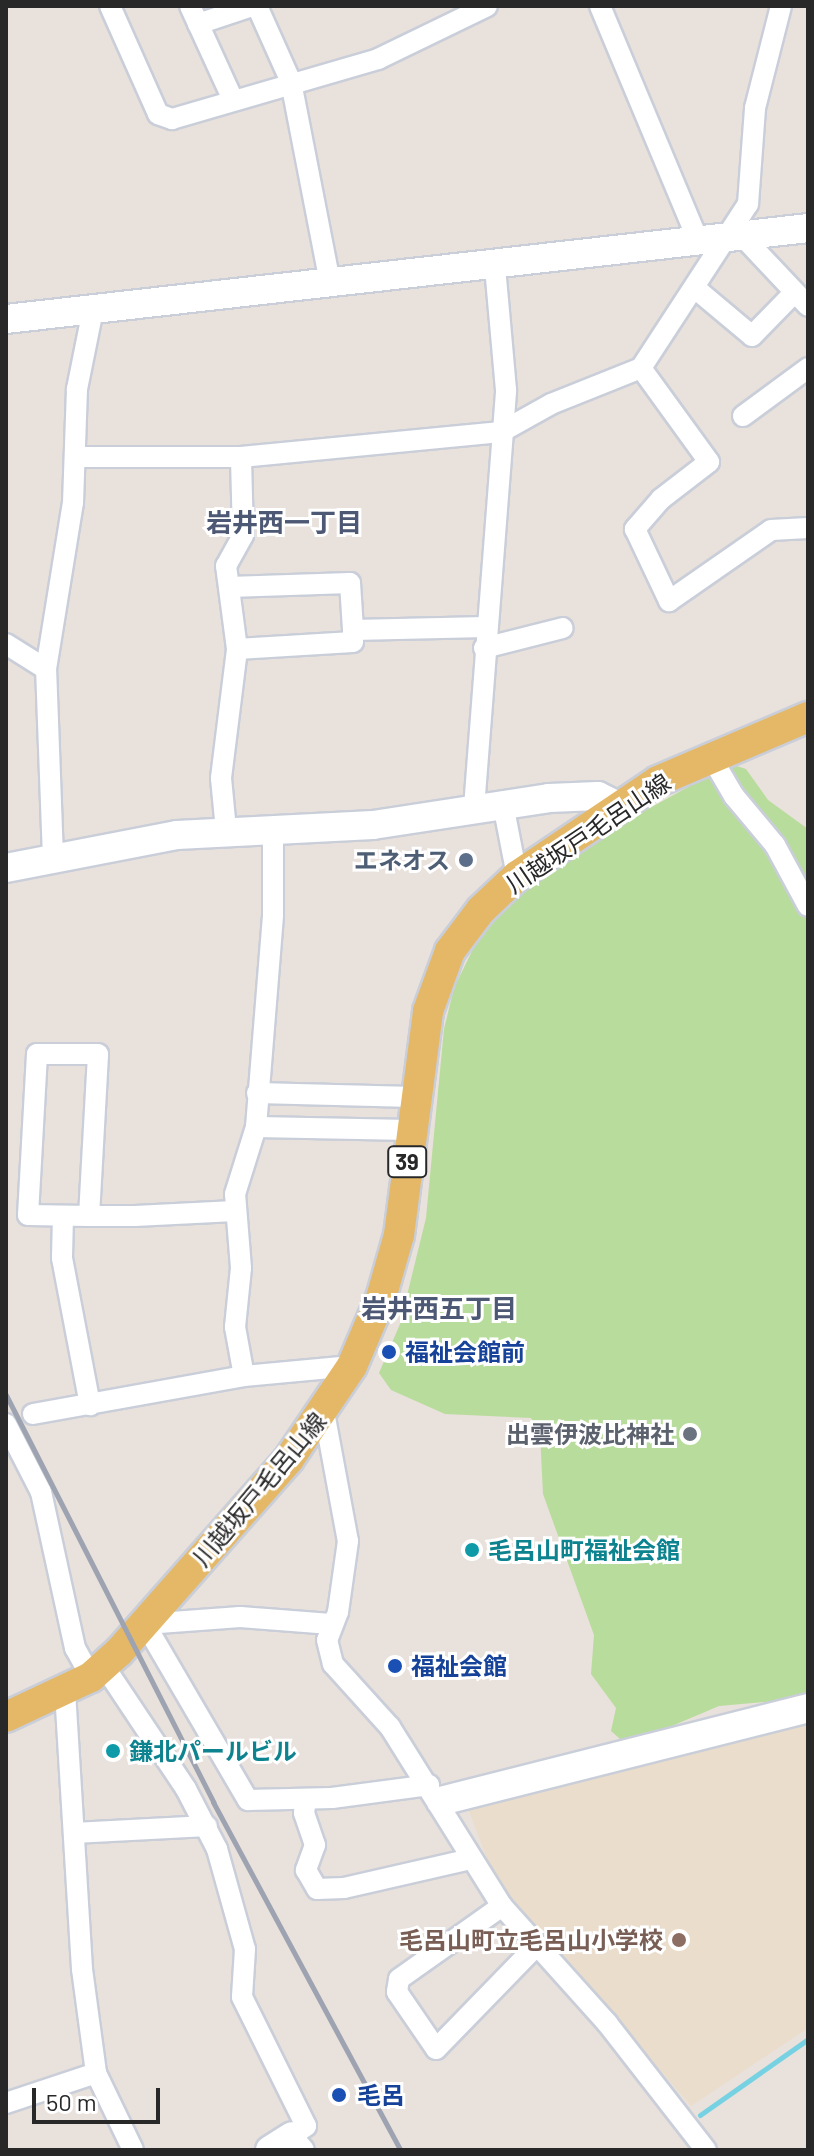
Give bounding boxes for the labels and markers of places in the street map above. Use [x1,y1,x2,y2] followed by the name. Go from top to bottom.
[354,846,450,874] place label: エネオス
[457,851,475,869] marker: エネオス
[405,1338,525,1366] place label: 福祉会館前
[380,1343,398,1361] marker: 福祉会館前
[506,1420,674,1448] place label: 出雲伊波比神社
[681,1425,699,1443] marker: 出雲伊波比神社
[488,1536,680,1564] place label: 毛呂山町福祉会館
[463,1541,481,1559] marker: 毛呂山町福祉会館
[411,1652,507,1680] place label: 福祉会館
[386,1657,404,1675] marker: 福祉会館
[129,1737,297,1765] place label: 鎌北パールビル
[104,1742,122,1760] marker: 鎌北パールビル
[399,1926,663,1954] place label: 毛呂山町立毛呂山小学校
[670,1931,688,1949] marker: 毛呂山町立毛呂山小学校
[357,2081,405,2109] place label: 毛呂
[328,2084,350,2106] marker: 毛呂

